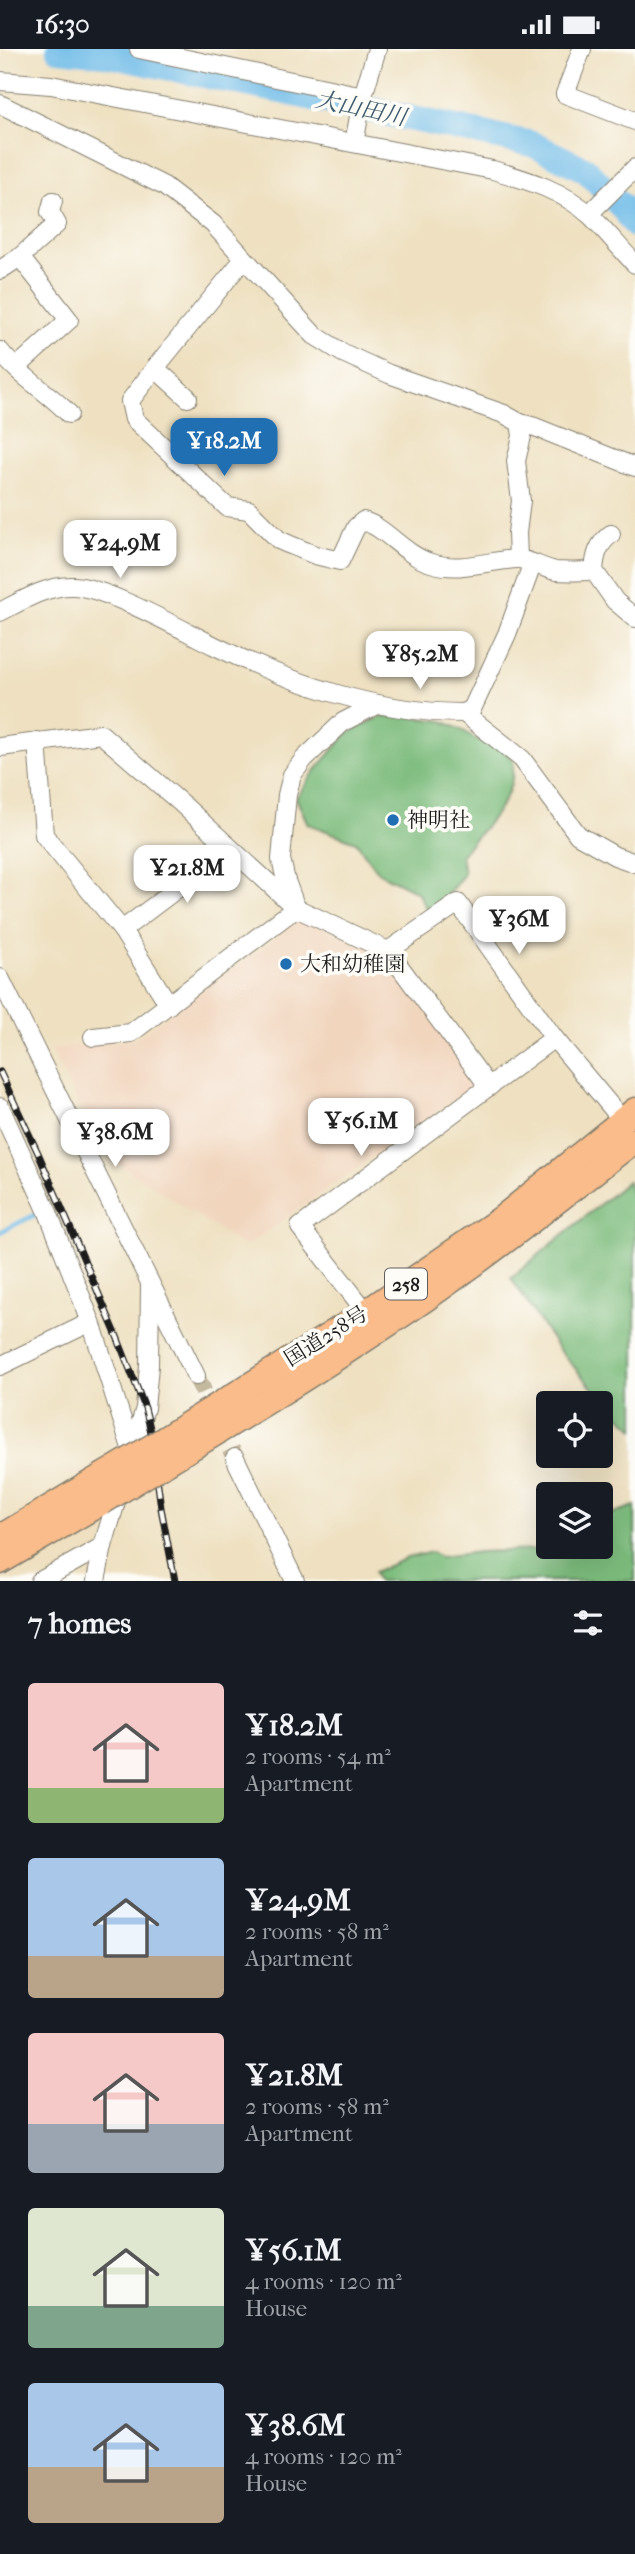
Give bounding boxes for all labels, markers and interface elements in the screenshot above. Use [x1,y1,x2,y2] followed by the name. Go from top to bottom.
[35,9,90,40] text: 16:30
[313,86,412,132] water label: 大山田川
[167,419,281,478] pin: ¥18.2M
[187,427,261,454] text: ¥18.2M
[63,521,177,580] pin: ¥24.9M
[79,529,161,556] text: ¥24.9M
[363,631,477,691] pin: ¥85.2M
[382,640,458,667] text: ¥85.2M
[407,808,470,832] place label: 神明社
[385,812,401,828] marker: 神明社
[130,845,244,905] pin: ¥21.8M
[150,854,224,881] text: ¥21.8M
[478,897,560,956] pin: ¥36M
[489,905,549,932] text: ¥36M
[300,952,405,976] place label: 大和幼稚園
[278,956,294,972] marker: 大和幼稚園
[304,1099,418,1158] pin: ¥56.1M
[324,1107,398,1134] text: ¥56.1M
[58,1109,172,1169] pin: ¥38.6M
[77,1118,153,1145] text: ¥38.6M
[385,1268,427,1299] road number: 258
[280,1301,372,1371] street label: 国道258号
[536,1391,613,1559] map controls
[536,1391,613,1468] button: locate
[536,1482,613,1559] button: layers
[569,1604,607,1642] icon: filters
[28,1606,131,1641] text: 7 homes
[245,1708,343,1743] text: ¥18.2M
[84,1711,168,1795] icon: home
[245,1743,391,1770] text: 2 rooms · 54 m²
[245,1770,353,1797] text: Apartment
[245,1883,351,1918] text: ¥24.9M
[84,1886,168,1970] icon: home
[245,1918,389,1945] text: 2 rooms · 58 m²
[245,1945,353,1972] text: Apartment
[245,2058,343,2093] text: ¥21.8M
[84,2061,168,2145] icon: home
[245,2093,389,2120] text: 2 rooms · 58 m²
[245,2120,353,2147] text: Apartment
[245,2233,341,2268] text: ¥56.1M
[84,2236,168,2320] icon: home
[245,2268,402,2295] text: 4 rooms · 120 m²
[245,2295,307,2322] text: House
[245,2408,345,2443] text: ¥38.6M
[84,2411,168,2495] icon: home
[245,2443,402,2470] text: 4 rooms · 120 m²
[245,2470,307,2497] text: House

